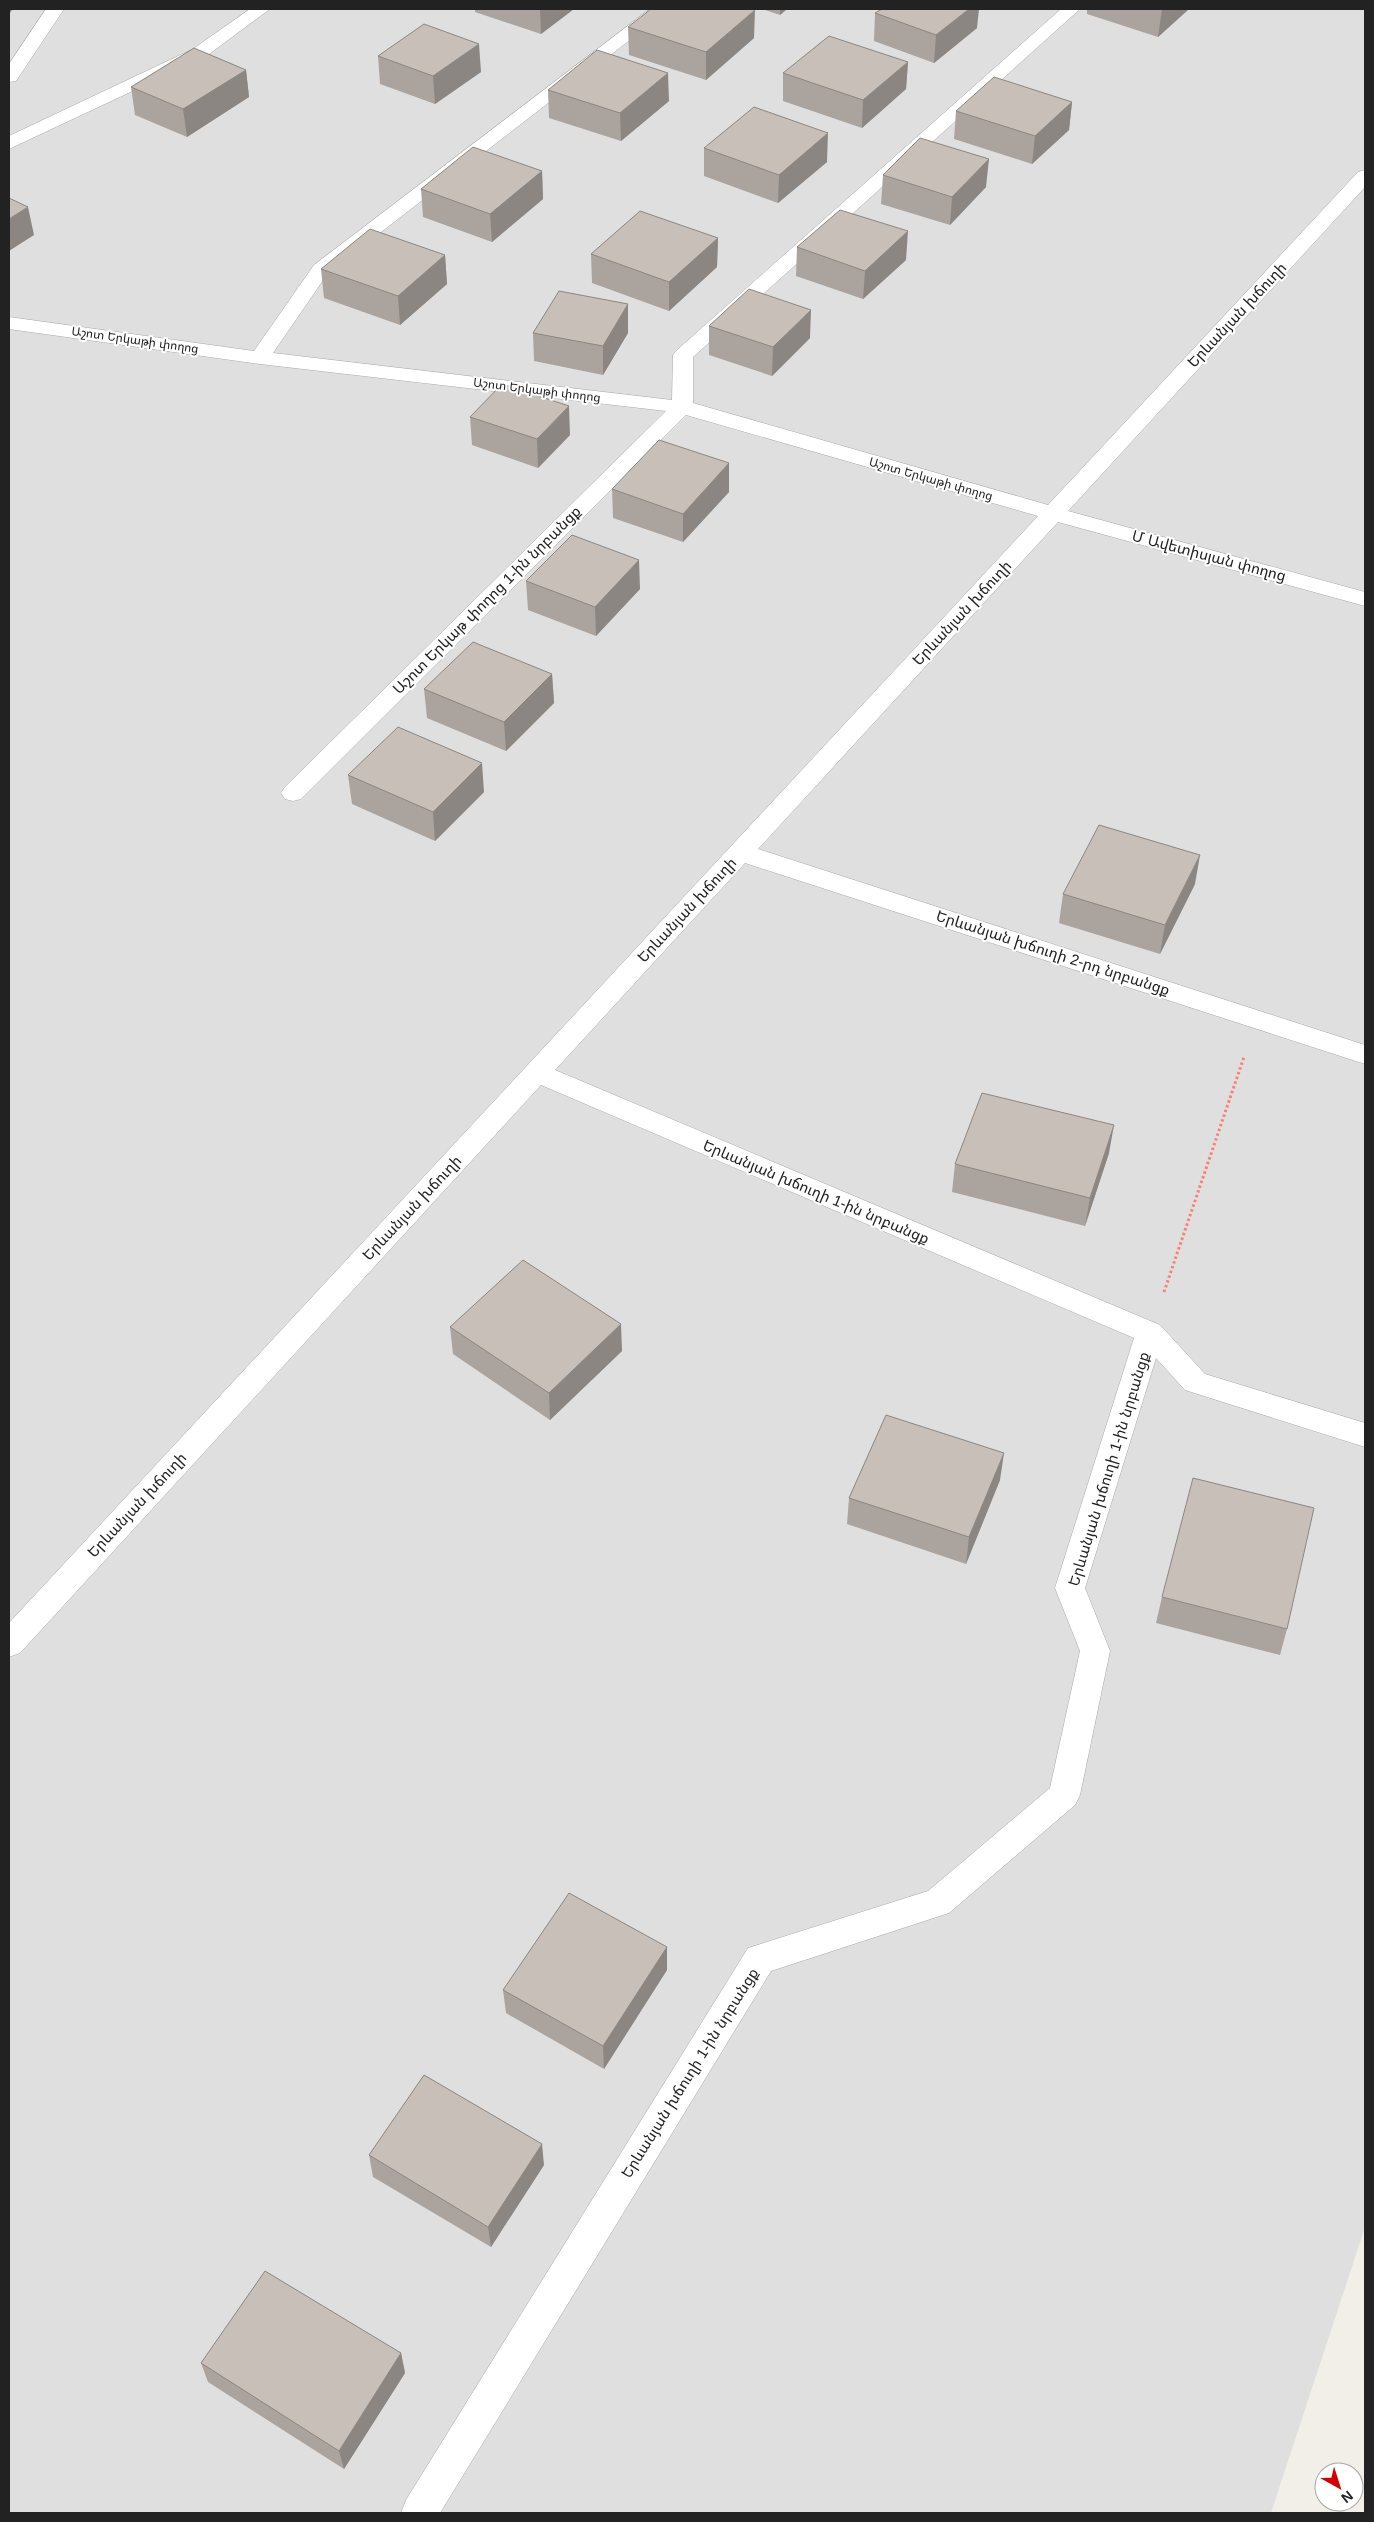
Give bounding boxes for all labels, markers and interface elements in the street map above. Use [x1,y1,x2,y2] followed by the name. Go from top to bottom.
[1184,259,1290,371] street label: Երևանյան խճուղի
[71,324,199,356] street label: Աշոտ Երկաթի փողոց
[472,375,602,405] street label: Աշոտ Երկաթի փողոց
[867,455,995,503] street label: Աշոտ Երկաթի փողոց
[389,502,585,698] street label: Աշոտ Երկաթ փողոց 1-ին նրբանցք
[1130,527,1288,585] street label: Մ Ավետիսյան փողոց
[909,557,1015,669] street label: Երևանյան խճուղի
[634,854,740,966] street label: Երևանյան խճուղի
[934,907,1172,999] street label: Երևանյան խճուղի 2-րդ նրբանցք
[700,1136,932,1248] street label: Երևանյան խճուղի 1-ին նրբանցք
[359,1152,465,1264] street label: Երևանյան խճուղի
[1065,1350,1153,1588] street label: Երևանյան խճուղի 1-ին նրբանցք
[84,1449,190,1561] street label: Երևանյան խճուղի
[618,1965,762,2181] street label: Երևանյան խճուղի 1-ին նրբանցք
[1314,2462,1364,2512] north arrow
[1338,2488,1356,2507] text: N

